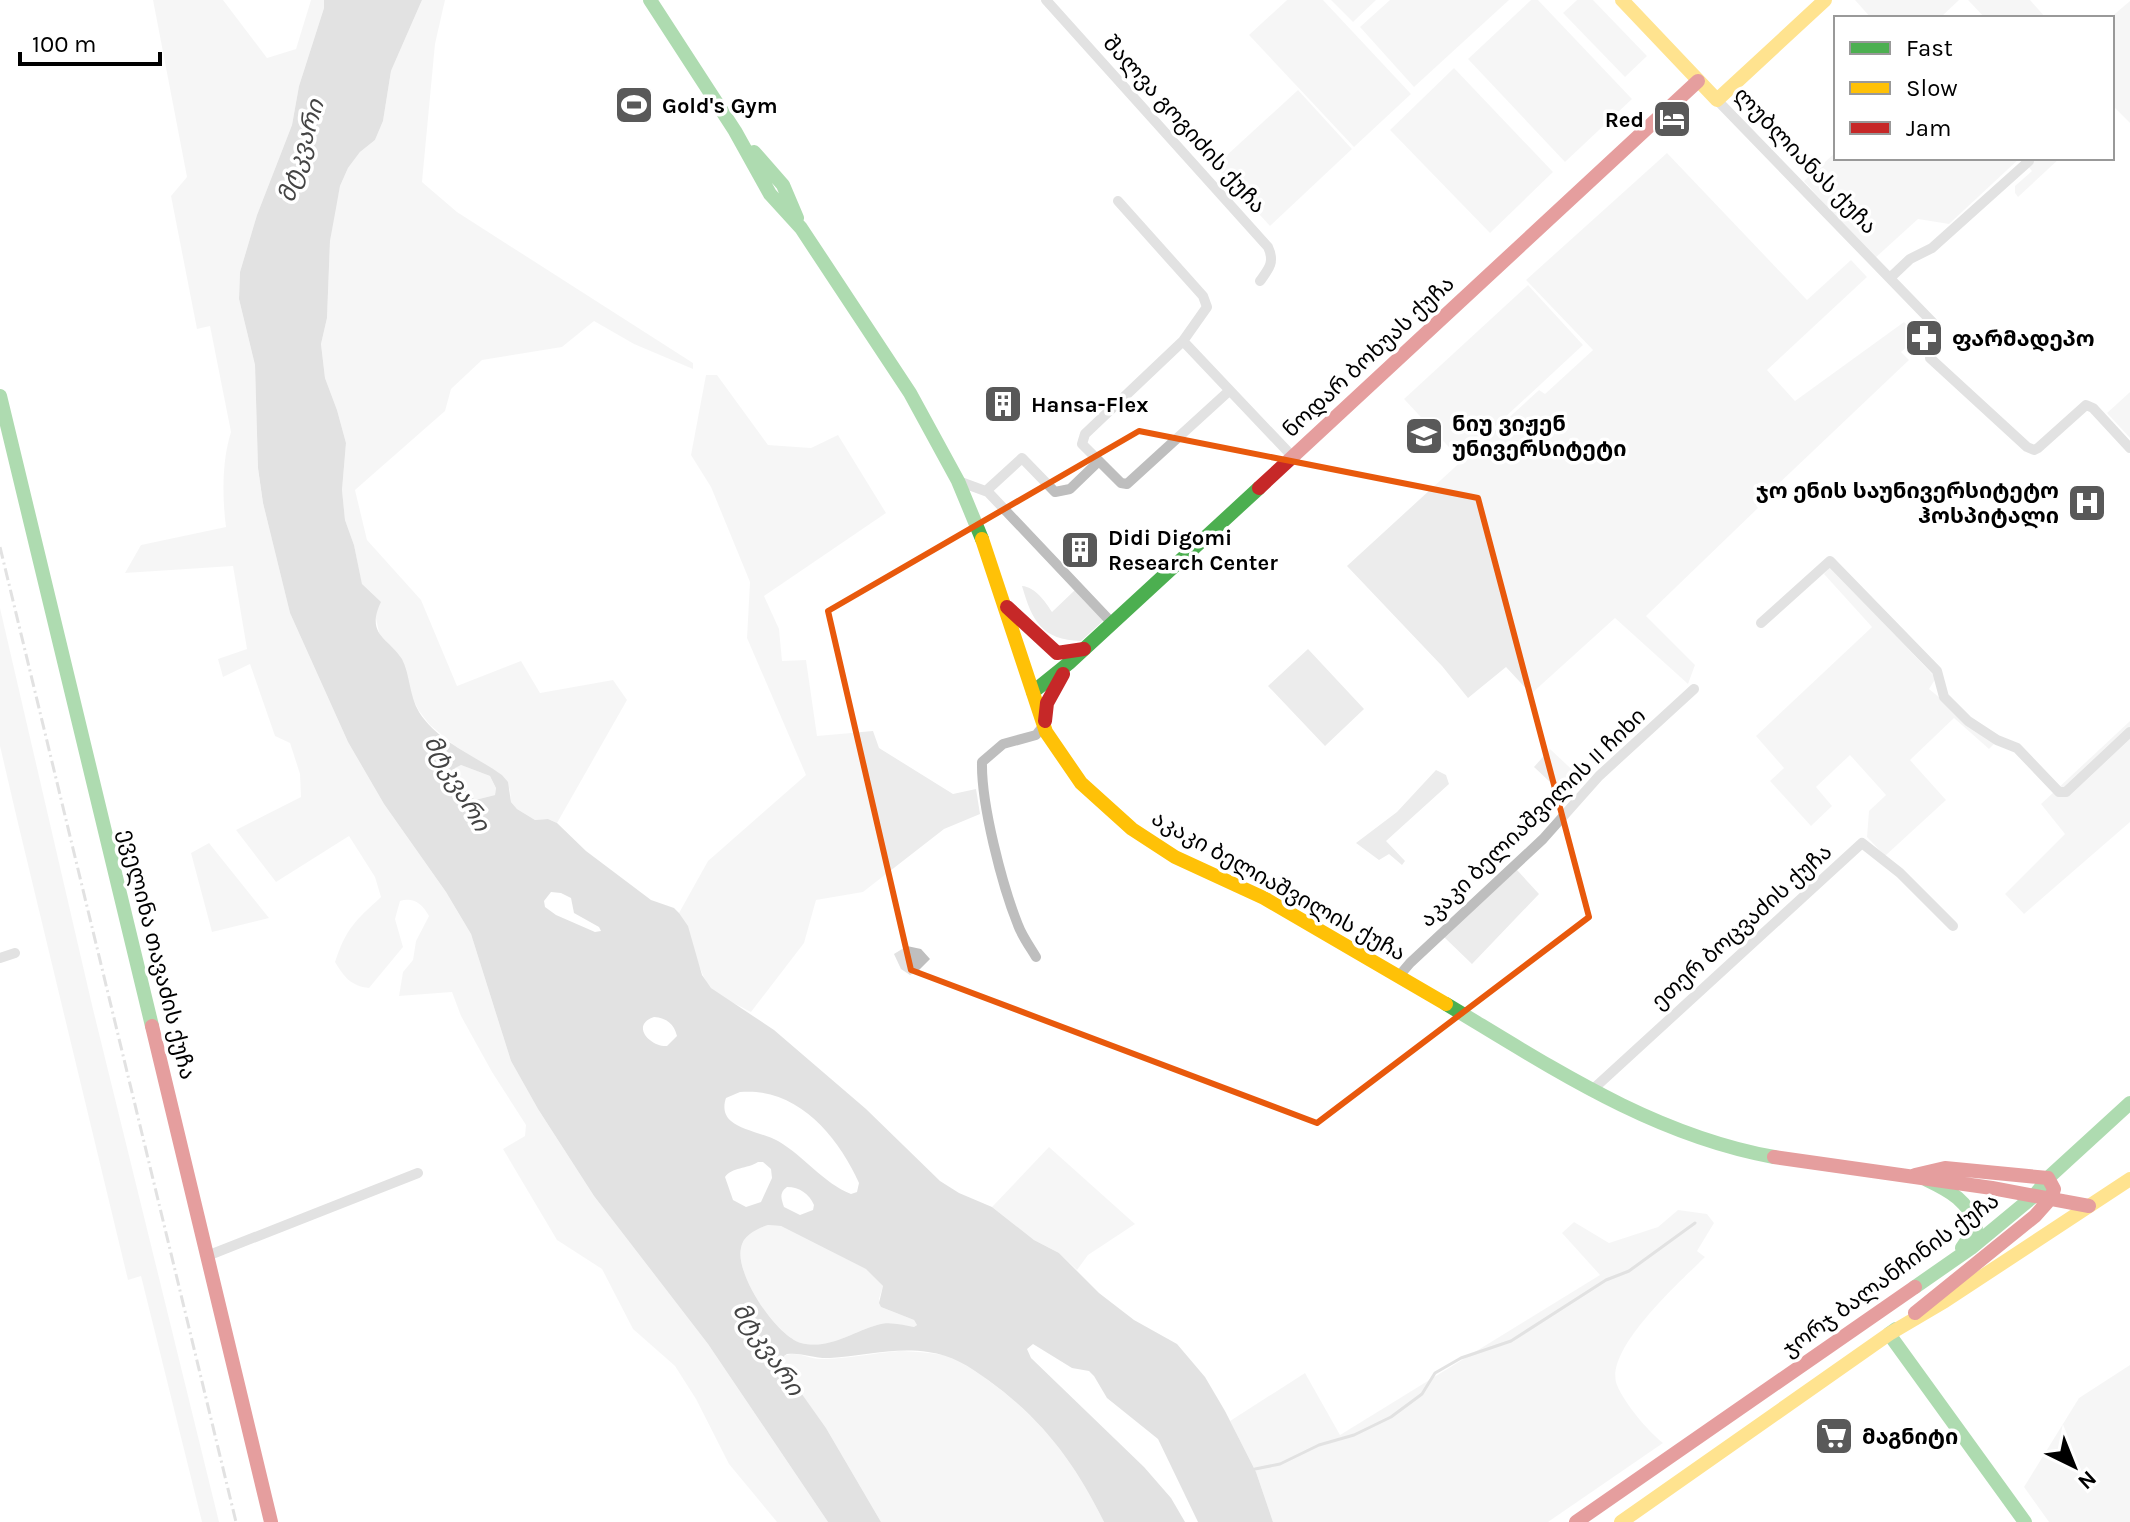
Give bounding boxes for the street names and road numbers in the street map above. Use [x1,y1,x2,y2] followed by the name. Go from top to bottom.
[1098,30,1271,219] street label: შალვა გოგიძის ქუჩა
[1728,82,1882,240] street label: ლუბლიანას ქუჩა
[1278,271,1460,443] street label: ნოდარ ბოხუას ქუჩა
[1414,703,1651,933] street label: აკაკი ბელიაშვილის II ჩიხი
[1147,805,1410,967] street label: აკაკი ბელიაშვილის ქუჩა
[113,826,201,1082] street label: ეველინა თავაძის ქუჩა
[1646,839,1837,1015] street label: ეთერ ბოცვაძის ქუჩა
[1777,1187,2004,1362] street label: ჯორჯ ბალანჩინის ქუჩა

